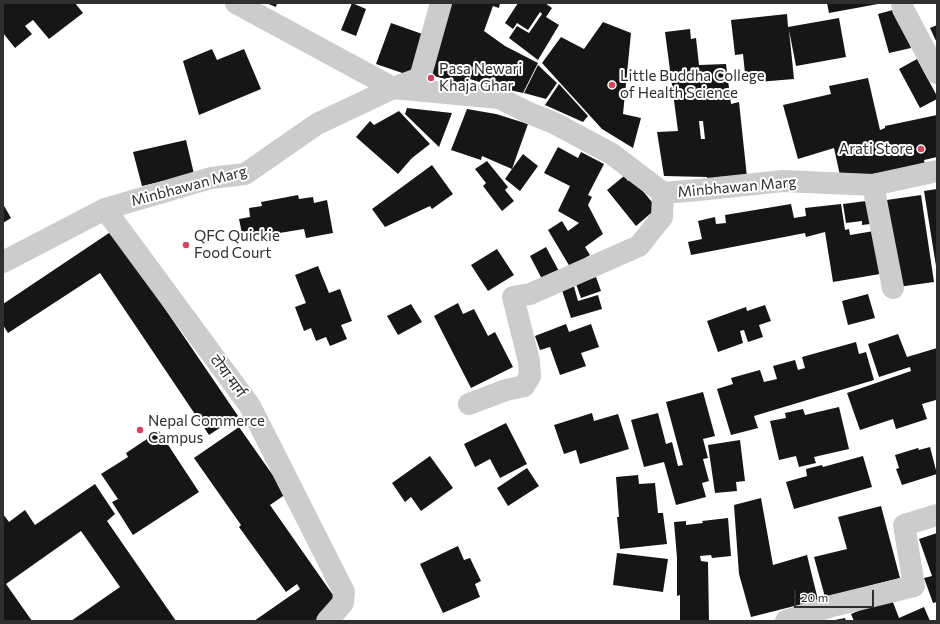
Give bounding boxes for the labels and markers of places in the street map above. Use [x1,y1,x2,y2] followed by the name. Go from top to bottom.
[439,60,522,95] place label: Pasa Newari Khaja Ghar
[620,67,765,102] place label: Little Buddha College of Health Science
[426,73,436,83] marker: Pasa Newari Khaja Ghar
[607,80,617,90] marker: Little Buddha College of Health Science
[839,140,913,158] place label: Arati Store
[916,144,926,154] marker: Arati Store
[194,227,280,262] place label: QFC Quickie Food Court
[181,240,191,250] marker: QFC Quickie Food Court
[148,412,265,447] place label: Nepal Commerce Campus
[135,425,145,435] marker: Nepal Commerce Campus

